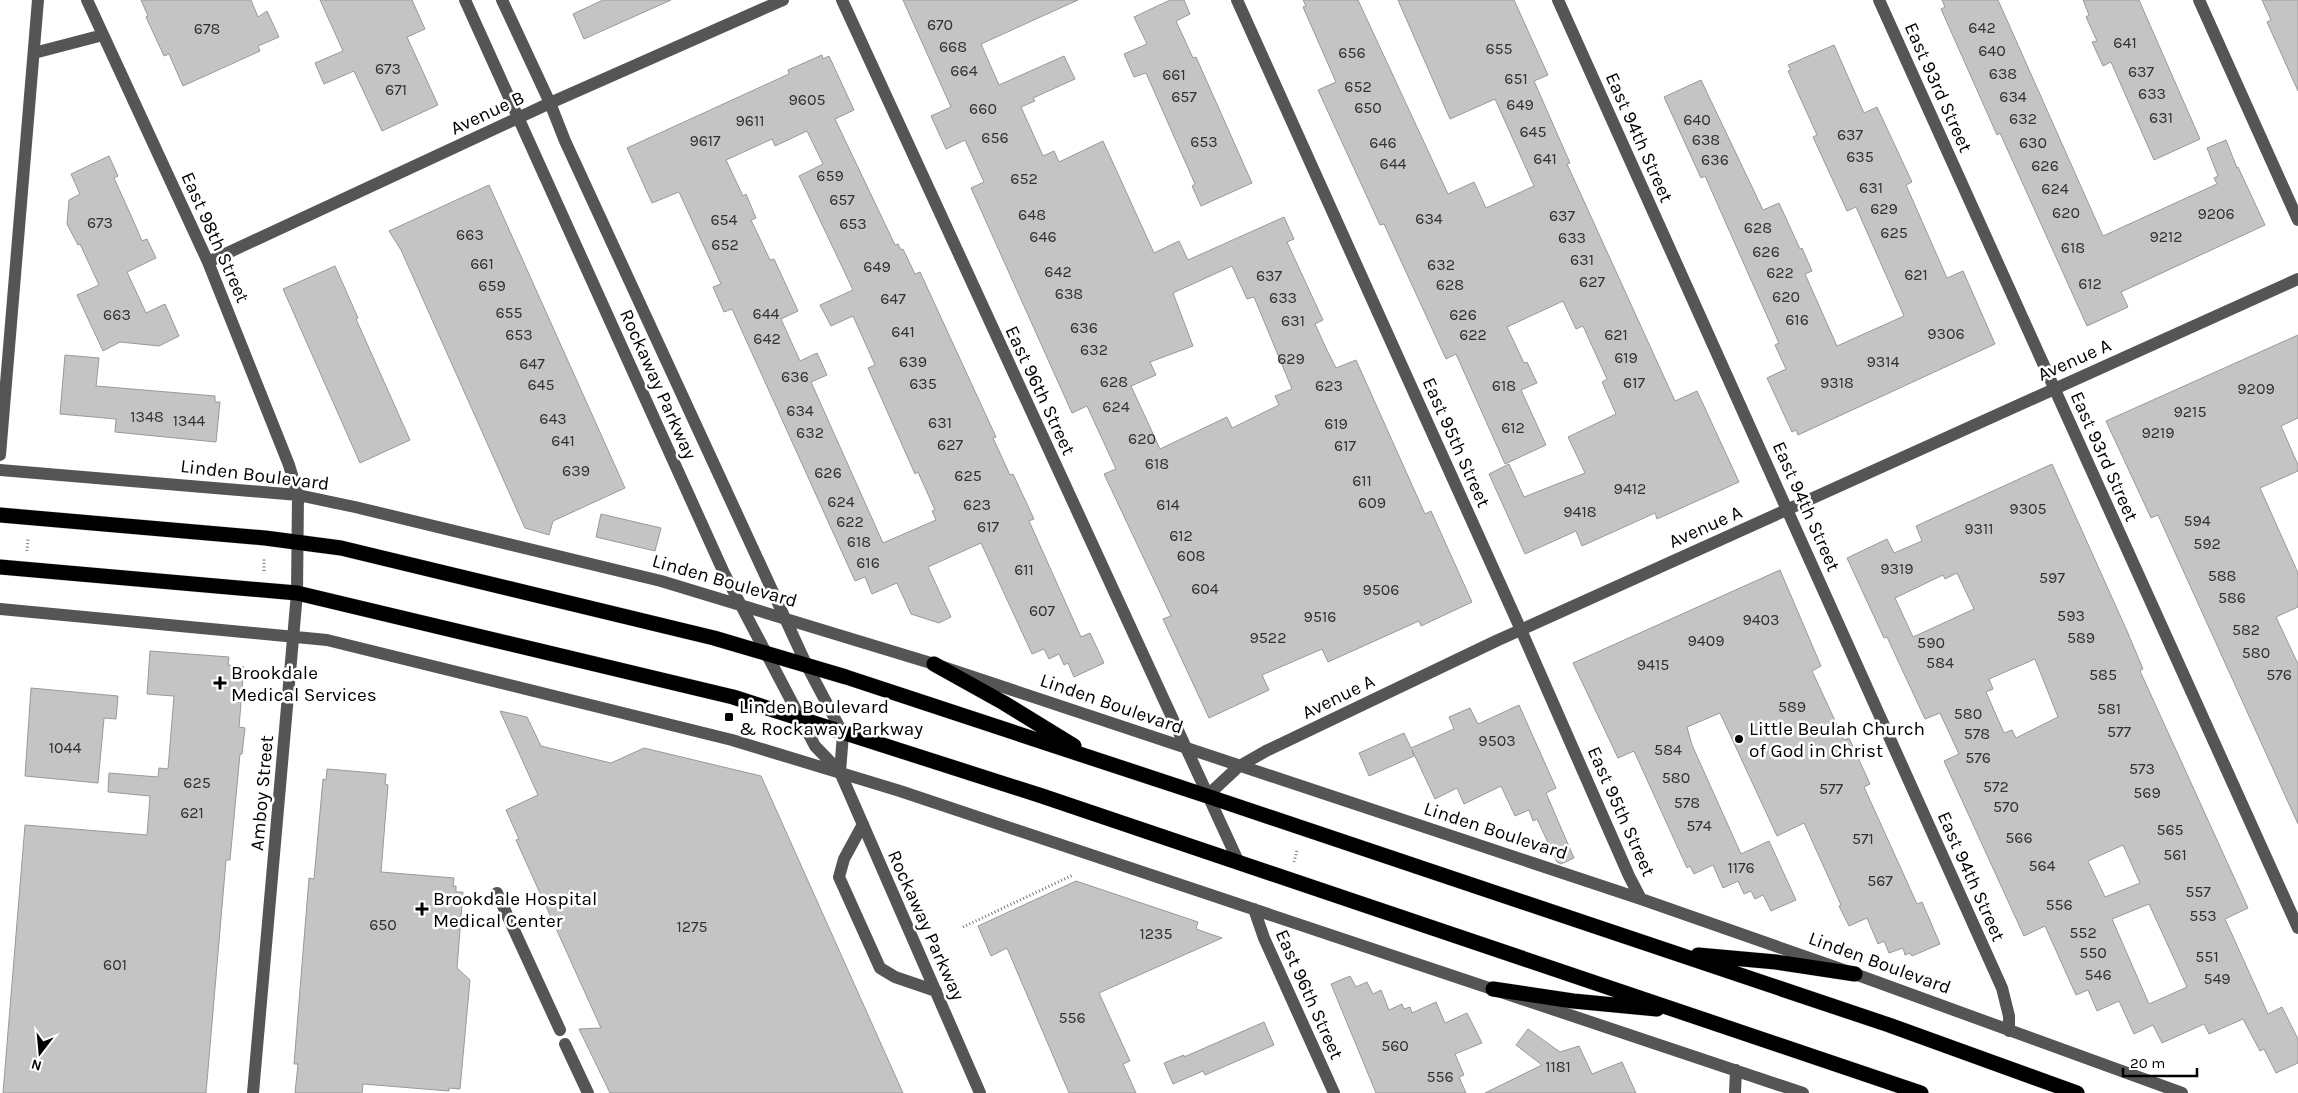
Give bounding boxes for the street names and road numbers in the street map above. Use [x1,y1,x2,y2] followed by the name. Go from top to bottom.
[1900,19,1977,156] street label: East 93rd Street
[1601,69,1678,206] street label: East 94th Street
[447,86,528,140] street label: Avenue B
[176,169,254,306] street label: East 98th Street
[615,306,701,463] street label: Rockaway Parkway
[1001,322,1080,458] street label: East 96th Street
[2034,334,2115,386] street label: Avenue A
[1418,374,1495,511] street label: East 95th Street
[2066,388,2143,525] street label: East 93rd Street
[1768,438,1845,575] street label: East 94th Street
[179,455,331,495] street label: Linden Boulevard
[1665,501,1746,553] street label: Avenue A
[650,550,800,612] street label: Linden Boulevard
[1037,669,1186,739] street label: Linden Boulevard
[1299,670,1378,724] street label: Avenue A
[246,734,278,852] street label: Amboy Street
[1583,743,1660,880] street label: East 95th Street
[1421,797,1570,865] street label: Linden Boulevard
[1933,808,2010,945] street label: East 94th Street
[883,847,969,1004] street label: Rockaway Parkway
[1271,926,1348,1063] street label: East 96th Street
[1805,927,1954,999] street label: Linden Boulevard

